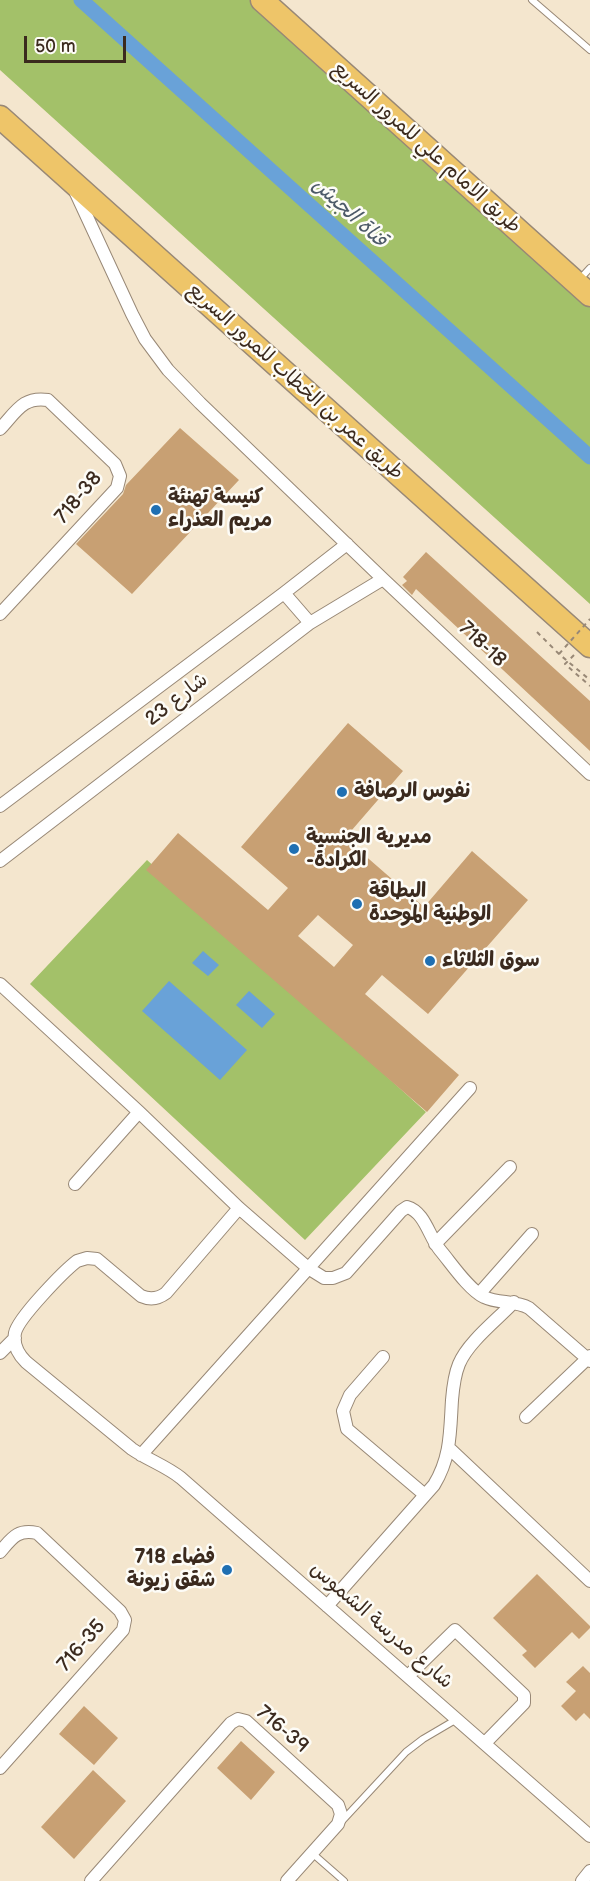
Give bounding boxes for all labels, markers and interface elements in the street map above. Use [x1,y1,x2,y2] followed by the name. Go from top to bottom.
[27,24,129,62] scale bar
[35,36,76,57] text: 50 m
[327,57,525,239] street label: طريق الامام علي للمرور السريع
[306,173,392,253] water label: قناة الجيش
[182,278,408,486] street label: طريق عمر بن الخطاب للمرور السريع
[50,467,108,529] street label: 718-38
[168,486,272,533] place label: كنيسة تهنئة مريم العذراء
[149,503,163,517] marker: كنيسة تهنئة مريم العذراء
[453,617,511,673] street label: 718-18
[141,668,213,732] street label: شارع 23
[354,780,470,804] place label: نفوس الرصافة
[335,785,349,799] marker: نفوس الرصافة
[306,826,432,873] place label: مديرية الجنسية -الكرادة
[287,842,301,856] marker: مديرية الجنسية -الكرادة
[369,880,491,927] place label: البطاقة الوطنية الموحدة
[350,897,364,911] marker: البطاقة الوطنية الموحدة
[442,949,540,973] place label: سوق الثلاثاء
[423,954,437,968] marker: سوق الثلاثاء
[127,1546,215,1593] place label: فضاء 718 شقق زيونة
[305,1557,457,1695] street label: شارع مدرسة الشموس
[220,1563,234,1577] marker: فضاء 718 شقق زيونة
[53,1615,111,1677] street label: 716-35
[251,1701,313,1759] street label: 716-39

